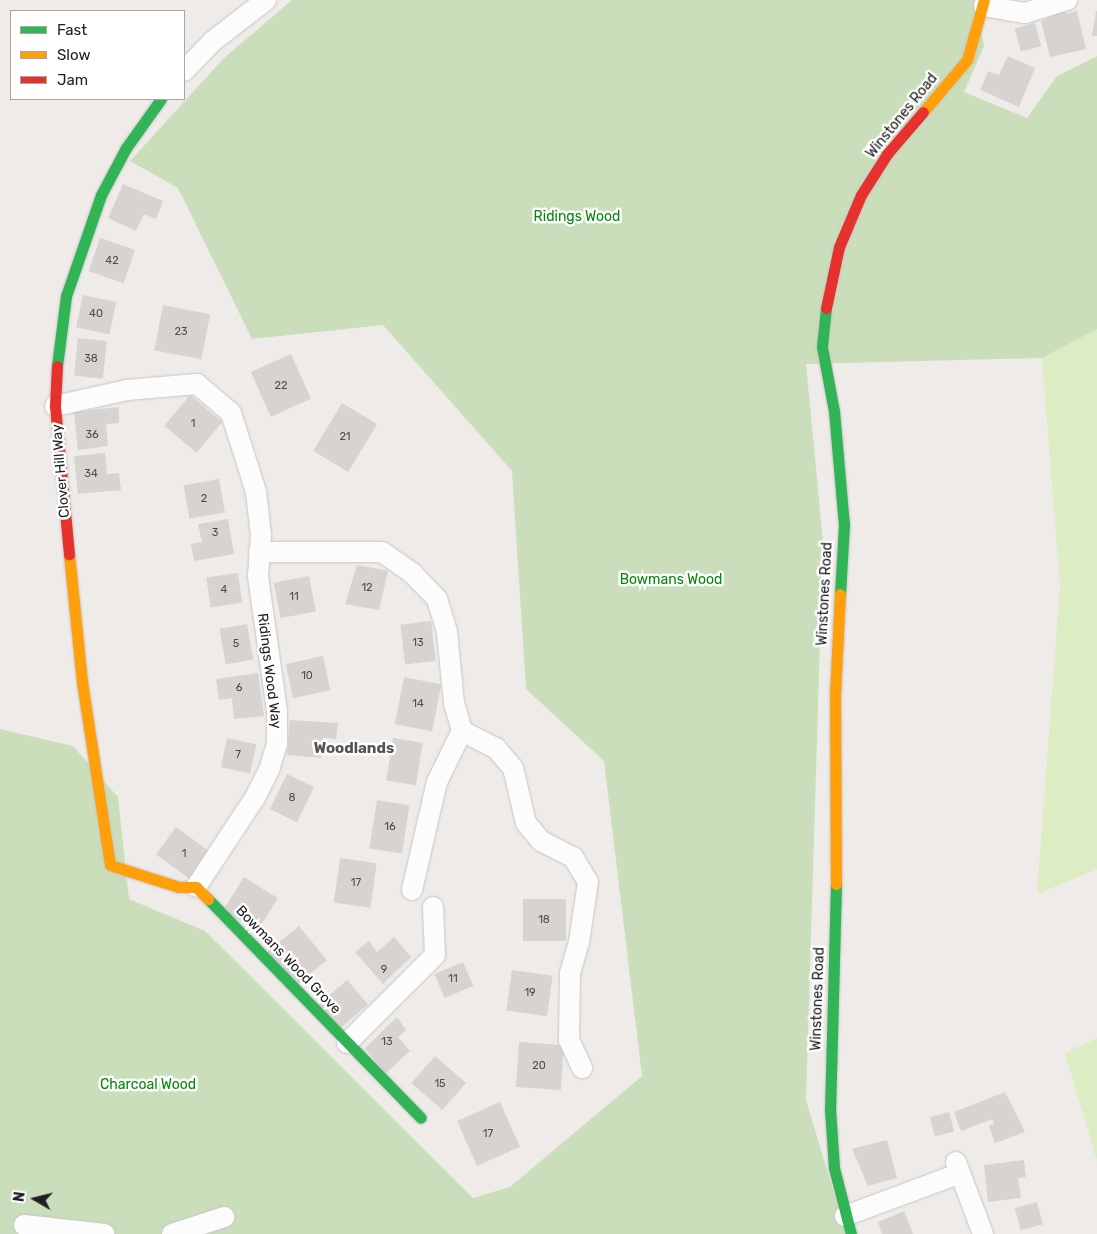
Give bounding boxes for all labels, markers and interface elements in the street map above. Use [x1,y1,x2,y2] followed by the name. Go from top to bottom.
[10,10,185,100] legend
[57,21,87,39] text: Fast
[57,46,90,64] text: Slow
[863,70,941,162] street label: Winstones Road
[57,71,88,89] text: Jam
[533,209,621,225] park label: Ridings Wood
[105,254,119,268] house number: 42
[89,307,103,321] house number: 40
[174,325,188,339] house number: 23
[84,352,98,366] house number: 38
[275,379,287,393] house number: 22
[191,417,195,431] house number: 1
[49,423,73,519] street label: Clover Hill Way
[85,428,99,442] house number: 36
[339,430,351,444] house number: 21
[84,467,98,481] house number: 34
[201,492,207,506] house number: 2
[212,526,218,540] house number: 3
[814,542,836,646] street label: Winstones Road
[620,572,722,588] park label: Bowmans Wood
[361,581,373,595] house number: 12
[221,583,227,597] house number: 4
[289,590,299,604] house number: 11
[254,612,284,730] street label: Ridings Wood Way
[412,636,424,650] house number: 13
[233,637,239,651] house number: 5
[301,669,313,683] house number: 10
[236,681,242,695] house number: 6
[412,697,424,711] house number: 14
[314,740,394,758] district label: Woodlands
[235,748,241,762] house number: 7
[289,791,295,805] house number: 8
[384,820,396,834] house number: 16
[182,847,186,861] house number: 1
[351,876,361,890] house number: 17
[232,902,344,1018] street label: Bowmans Wood Grove
[538,913,550,927] house number: 18
[808,947,828,1051] street label: Winstones Road
[381,963,387,977] house number: 9
[448,972,458,986] house number: 11
[524,986,536,1000] house number: 19
[381,1035,393,1049] house number: 13
[532,1059,546,1073] house number: 20
[100,1077,196,1093] park label: Charcoal Wood
[434,1077,446,1091] house number: 15
[483,1127,493,1141] house number: 17
[10,1174,60,1224] north arrow
[11,1191,29,1203] text: N

